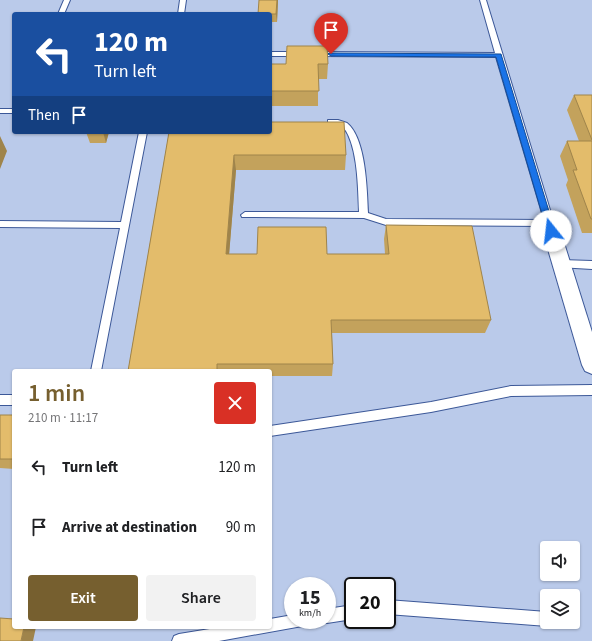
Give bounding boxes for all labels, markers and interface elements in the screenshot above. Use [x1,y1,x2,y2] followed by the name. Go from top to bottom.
[314,13,348,54] pin
[320,19,342,41] icon: arrive
[94,22,168,62] text: 120 m
[28,28,80,80] icon: left
[94,59,156,84] text: Turn left
[68,104,90,126] icon: arrive
[28,105,60,126] text: Then
[530,210,572,252] position arrow
[28,376,85,411] text: 1 min
[214,382,256,424] button: close
[28,409,98,427] text: 210 m · 11:17
[28,456,50,478] icon: left
[62,457,118,478] text: Turn left
[218,457,256,478] text: 120 m
[28,516,50,538] icon: arrive
[62,517,197,538] text: Arrive at destination
[226,517,256,538] text: 90 m
[540,541,580,629] map controls
[540,541,580,581] button: sound
[28,575,138,621] button: Exit
[146,575,256,621] button: Share
[344,577,396,629] speed limit sign: 20
[299,584,321,612] text: 15
[540,589,580,629] button: layers
[299,606,321,620] text: km/h

